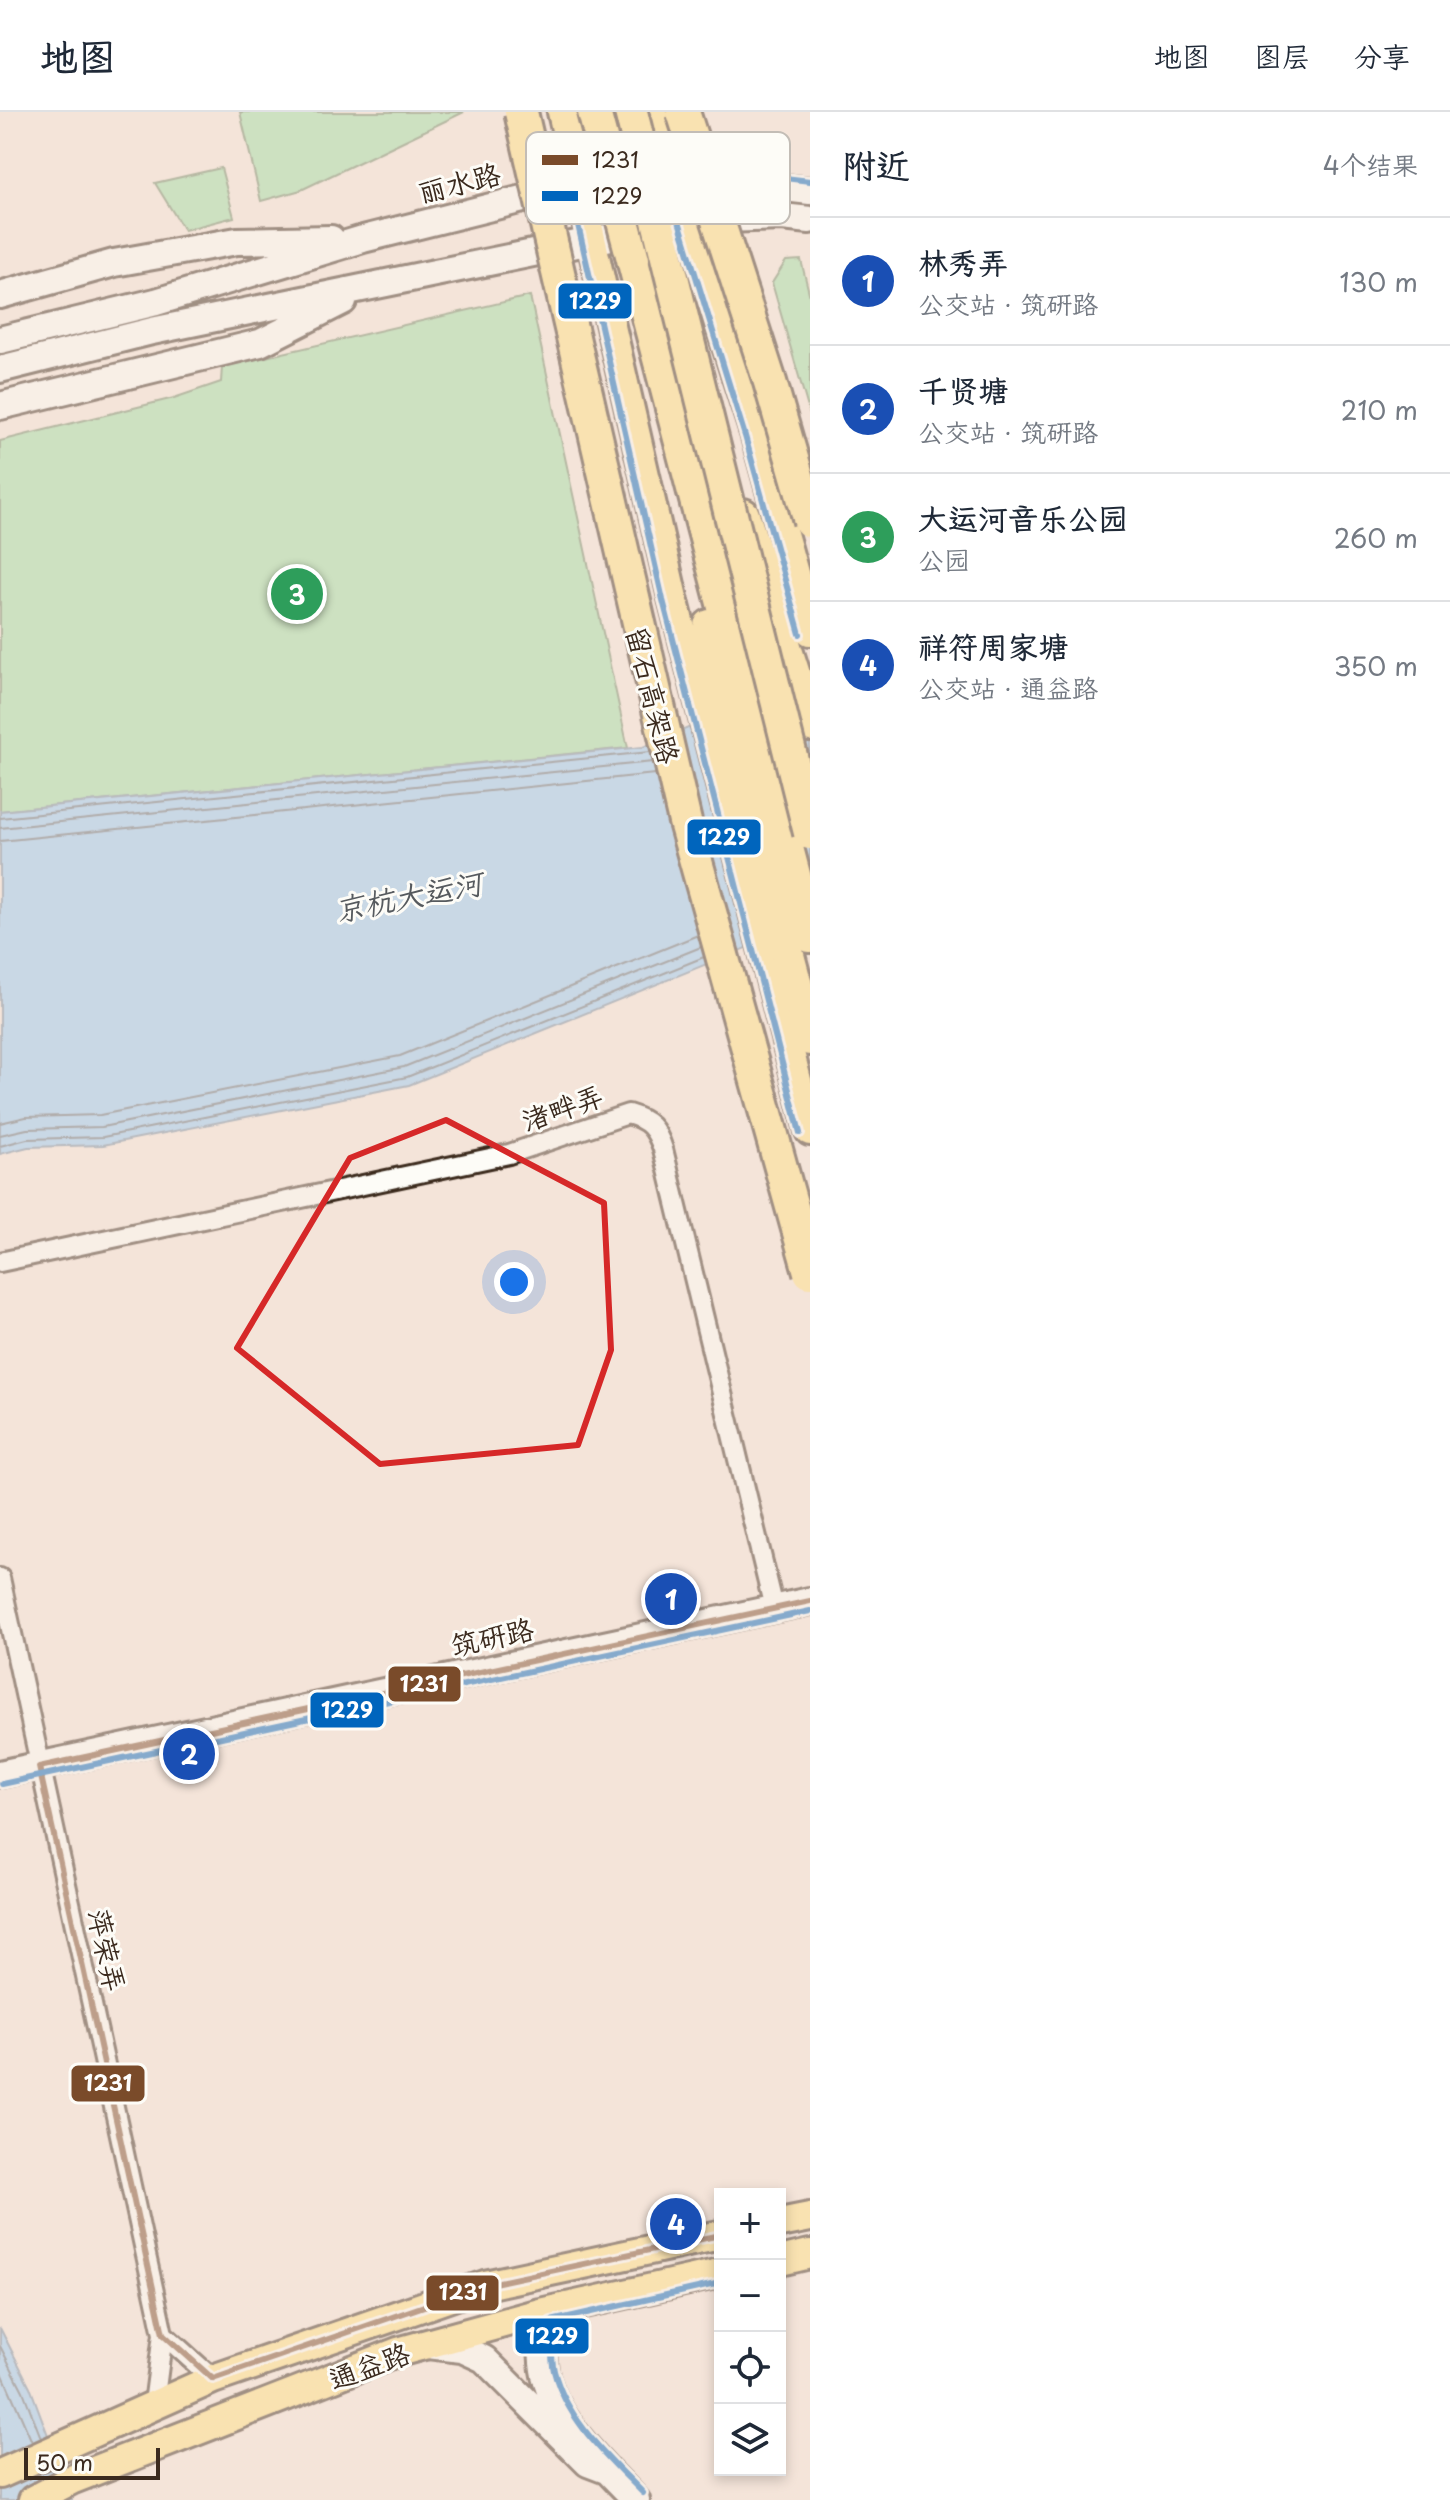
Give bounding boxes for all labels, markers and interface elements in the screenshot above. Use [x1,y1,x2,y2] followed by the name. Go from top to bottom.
[40,27,116,84] text: 地图
[1154,34,1210,77] text: 地图
[1254,34,1310,77] text: 图层
[1354,34,1410,77] text: 分享
[526,132,790,224] legend
[842,138,910,190] text: 附近
[592,142,639,175] text: 1231
[1323,145,1418,184] text: 4个结果
[413,151,505,213] street label: 丽水路
[592,178,642,211] text: 1229
[918,239,1008,284] text: 林秀弄
[862,262,874,301] text: 1
[1339,262,1418,301] text: 130 m
[557,282,633,320] line badge: 1229
[569,283,621,316] text: 1229
[918,284,1098,323] text: 公交站 · 筑研路
[918,367,1008,412] text: 千贤塘
[859,390,877,429] text: 2
[1341,390,1418,429] text: 210 m
[918,412,1098,451] text: 公交站 · 筑研路
[918,495,1128,540] text: 大运河音乐公园
[859,518,877,557] text: 3
[1334,518,1418,557] text: 260 m
[918,540,970,579] text: 公园
[271,564,323,624] pin: 3
[616,622,692,768] street label: 留石高架路
[918,623,1068,668] text: 祥符周家塘
[859,646,877,685] text: 4
[1334,646,1418,685] text: 350 m
[918,668,1098,707] text: 公交站 · 通益路
[686,818,762,856] line badge: 1229
[698,819,750,852] text: 1229
[330,858,491,931] water label: 京杭大运河
[515,1073,609,1141] street label: 渚畔弄
[494,1262,534,1302] your location
[645,1569,697,1629] pin: 1
[446,1606,538,1666] street label: 筑研路
[387,1665,462,1703] line badge: 1231
[400,1666,448,1699] text: 1231
[309,1691,385,1729] line badge: 1229
[321,1692,373,1725] text: 1229
[163,1724,215,1784] pin: 2
[78,1904,138,1996] street label: 萍荣弄
[70,2064,146,2103] line badge: 1231
[84,2065,132,2098] text: 1231
[714,2188,786,2476] map controls
[714,2188,786,2260] button: +
[650,2194,702,2254] pin: 4
[714,2260,786,2332] button: −
[425,2274,500,2312] line badge: 1231
[439,2274,487,2307] text: 1231
[514,2317,590,2355] line badge: 1229
[526,2318,578,2351] text: 1229
[322,2330,416,2400] street label: 通益路
[714,2332,786,2404] button: locate
[714,2404,786,2476] button: layers
[24,2444,160,2480] scale bar
[36,2445,93,2478] text: 50 m

